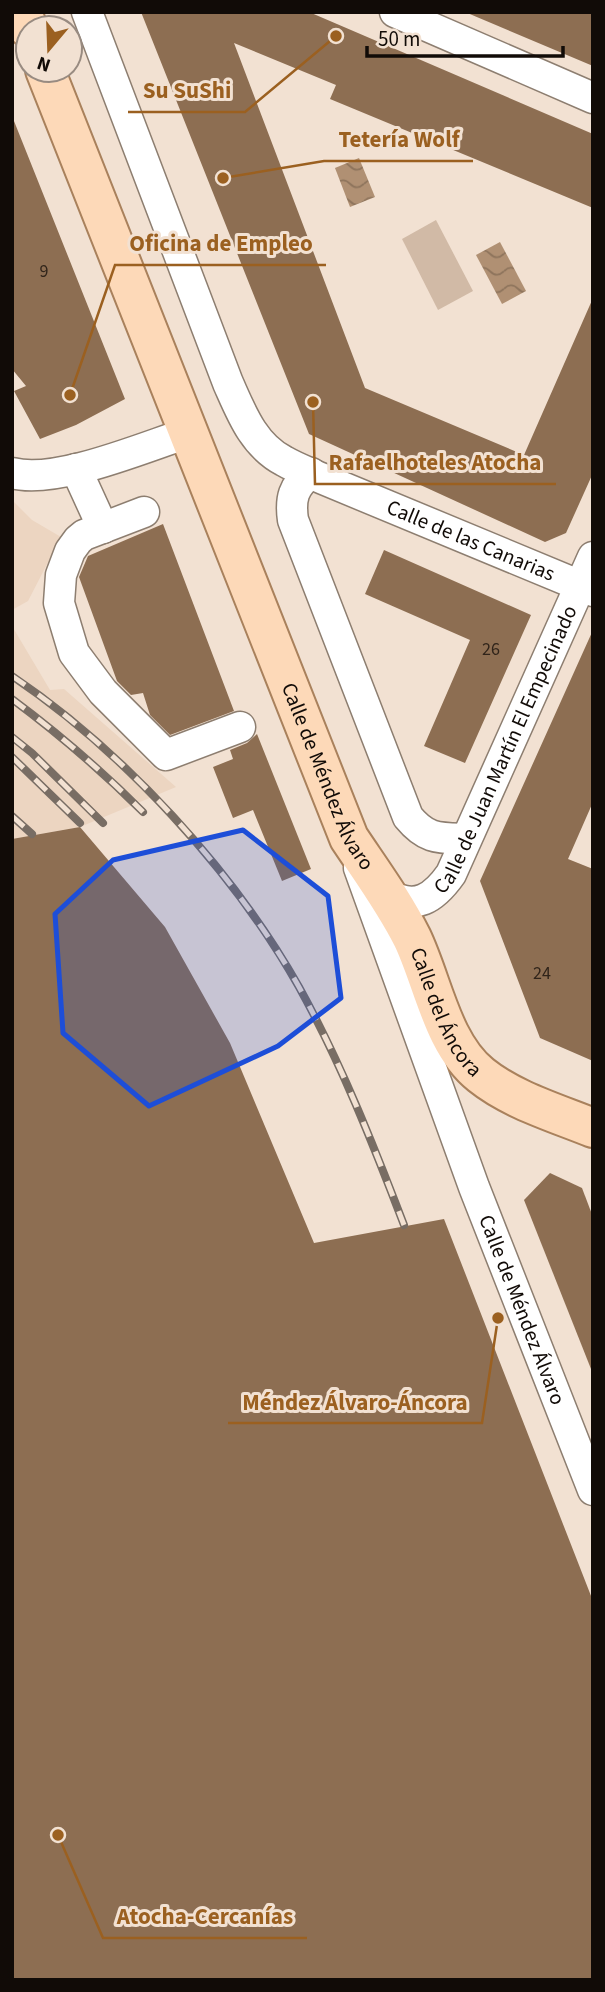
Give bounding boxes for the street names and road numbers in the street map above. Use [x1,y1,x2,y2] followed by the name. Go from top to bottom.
[382,492,560,589] street label: Calle de las Canarias
[426,600,584,901] street label: Calle de Juan Martín El Empecinado
[274,678,382,876] street label: Calle de Méndez Álvaro
[403,943,489,1084] street label: Calle del Áncora
[471,1210,573,1409] street label: Calle de Méndez Álvaro

